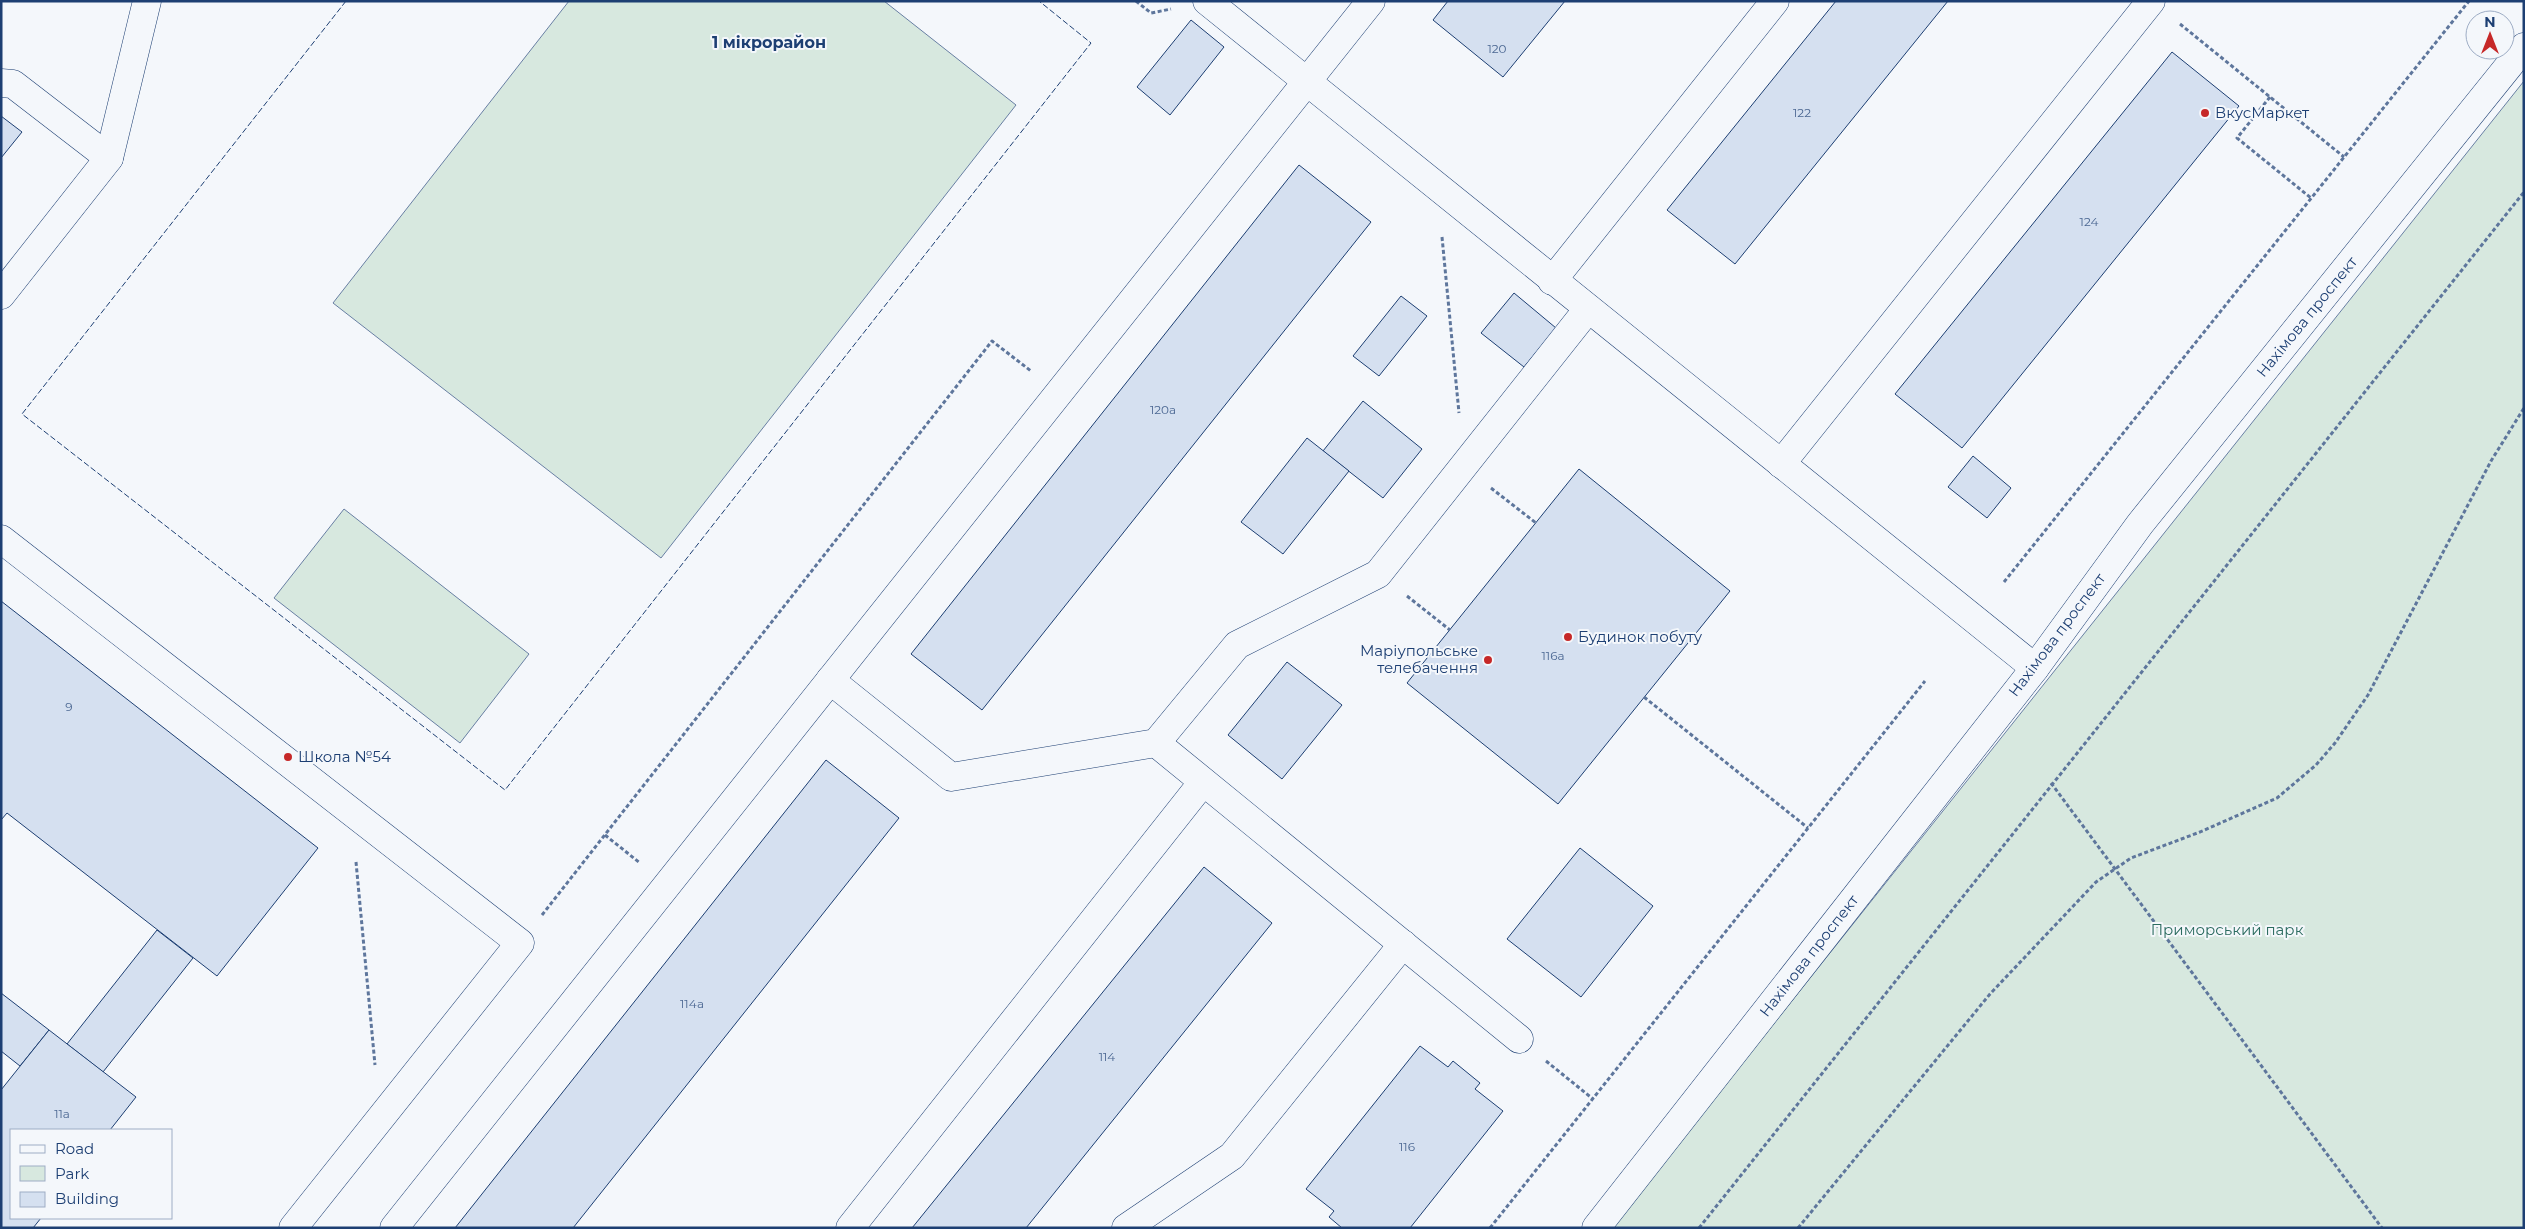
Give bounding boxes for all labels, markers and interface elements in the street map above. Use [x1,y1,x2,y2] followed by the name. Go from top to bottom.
[2465,10,2515,60] north arrow
[2484,13,2496,31] text: N
[712,33,826,52] district label: 1 мікрорайон
[1487,41,1507,56] house number: 120
[2215,103,2310,122] place label: ВкусМаркет
[1793,105,1811,120] house number: 122
[2199,107,2211,119] marker: ВкусМаркет
[2080,214,2098,229] house number: 124
[2252,252,2362,381] street label: Нахімова проспект
[1150,402,1176,417] house number: 120а
[2004,569,2110,700] street label: Нахімова проспект
[1578,627,1703,646] place label: Будинок побуту
[1562,631,1574,643] marker: Будинок побуту
[1360,641,1478,677] place label: Маріупольське телебачення
[1542,648,1564,663] house number: 116а
[1482,654,1494,666] marker: Маріупольське телебачення
[65,699,73,714] house number: 9
[298,747,391,766] place label: Школа №54
[282,751,294,763] marker: Школа №54
[1755,890,1863,1021] street label: Нахімова проспект
[2151,920,2304,939] park label: Приморський парк
[680,996,704,1011] house number: 114а
[1099,1049,1115,1064] house number: 114
[54,1106,70,1121] house number: 11а
[10,1129,172,1219] legend
[55,1139,94,1158] text: Road
[1399,1139,1415,1154] house number: 116
[55,1164,89,1183] text: Park
[55,1189,119,1208] text: Building

